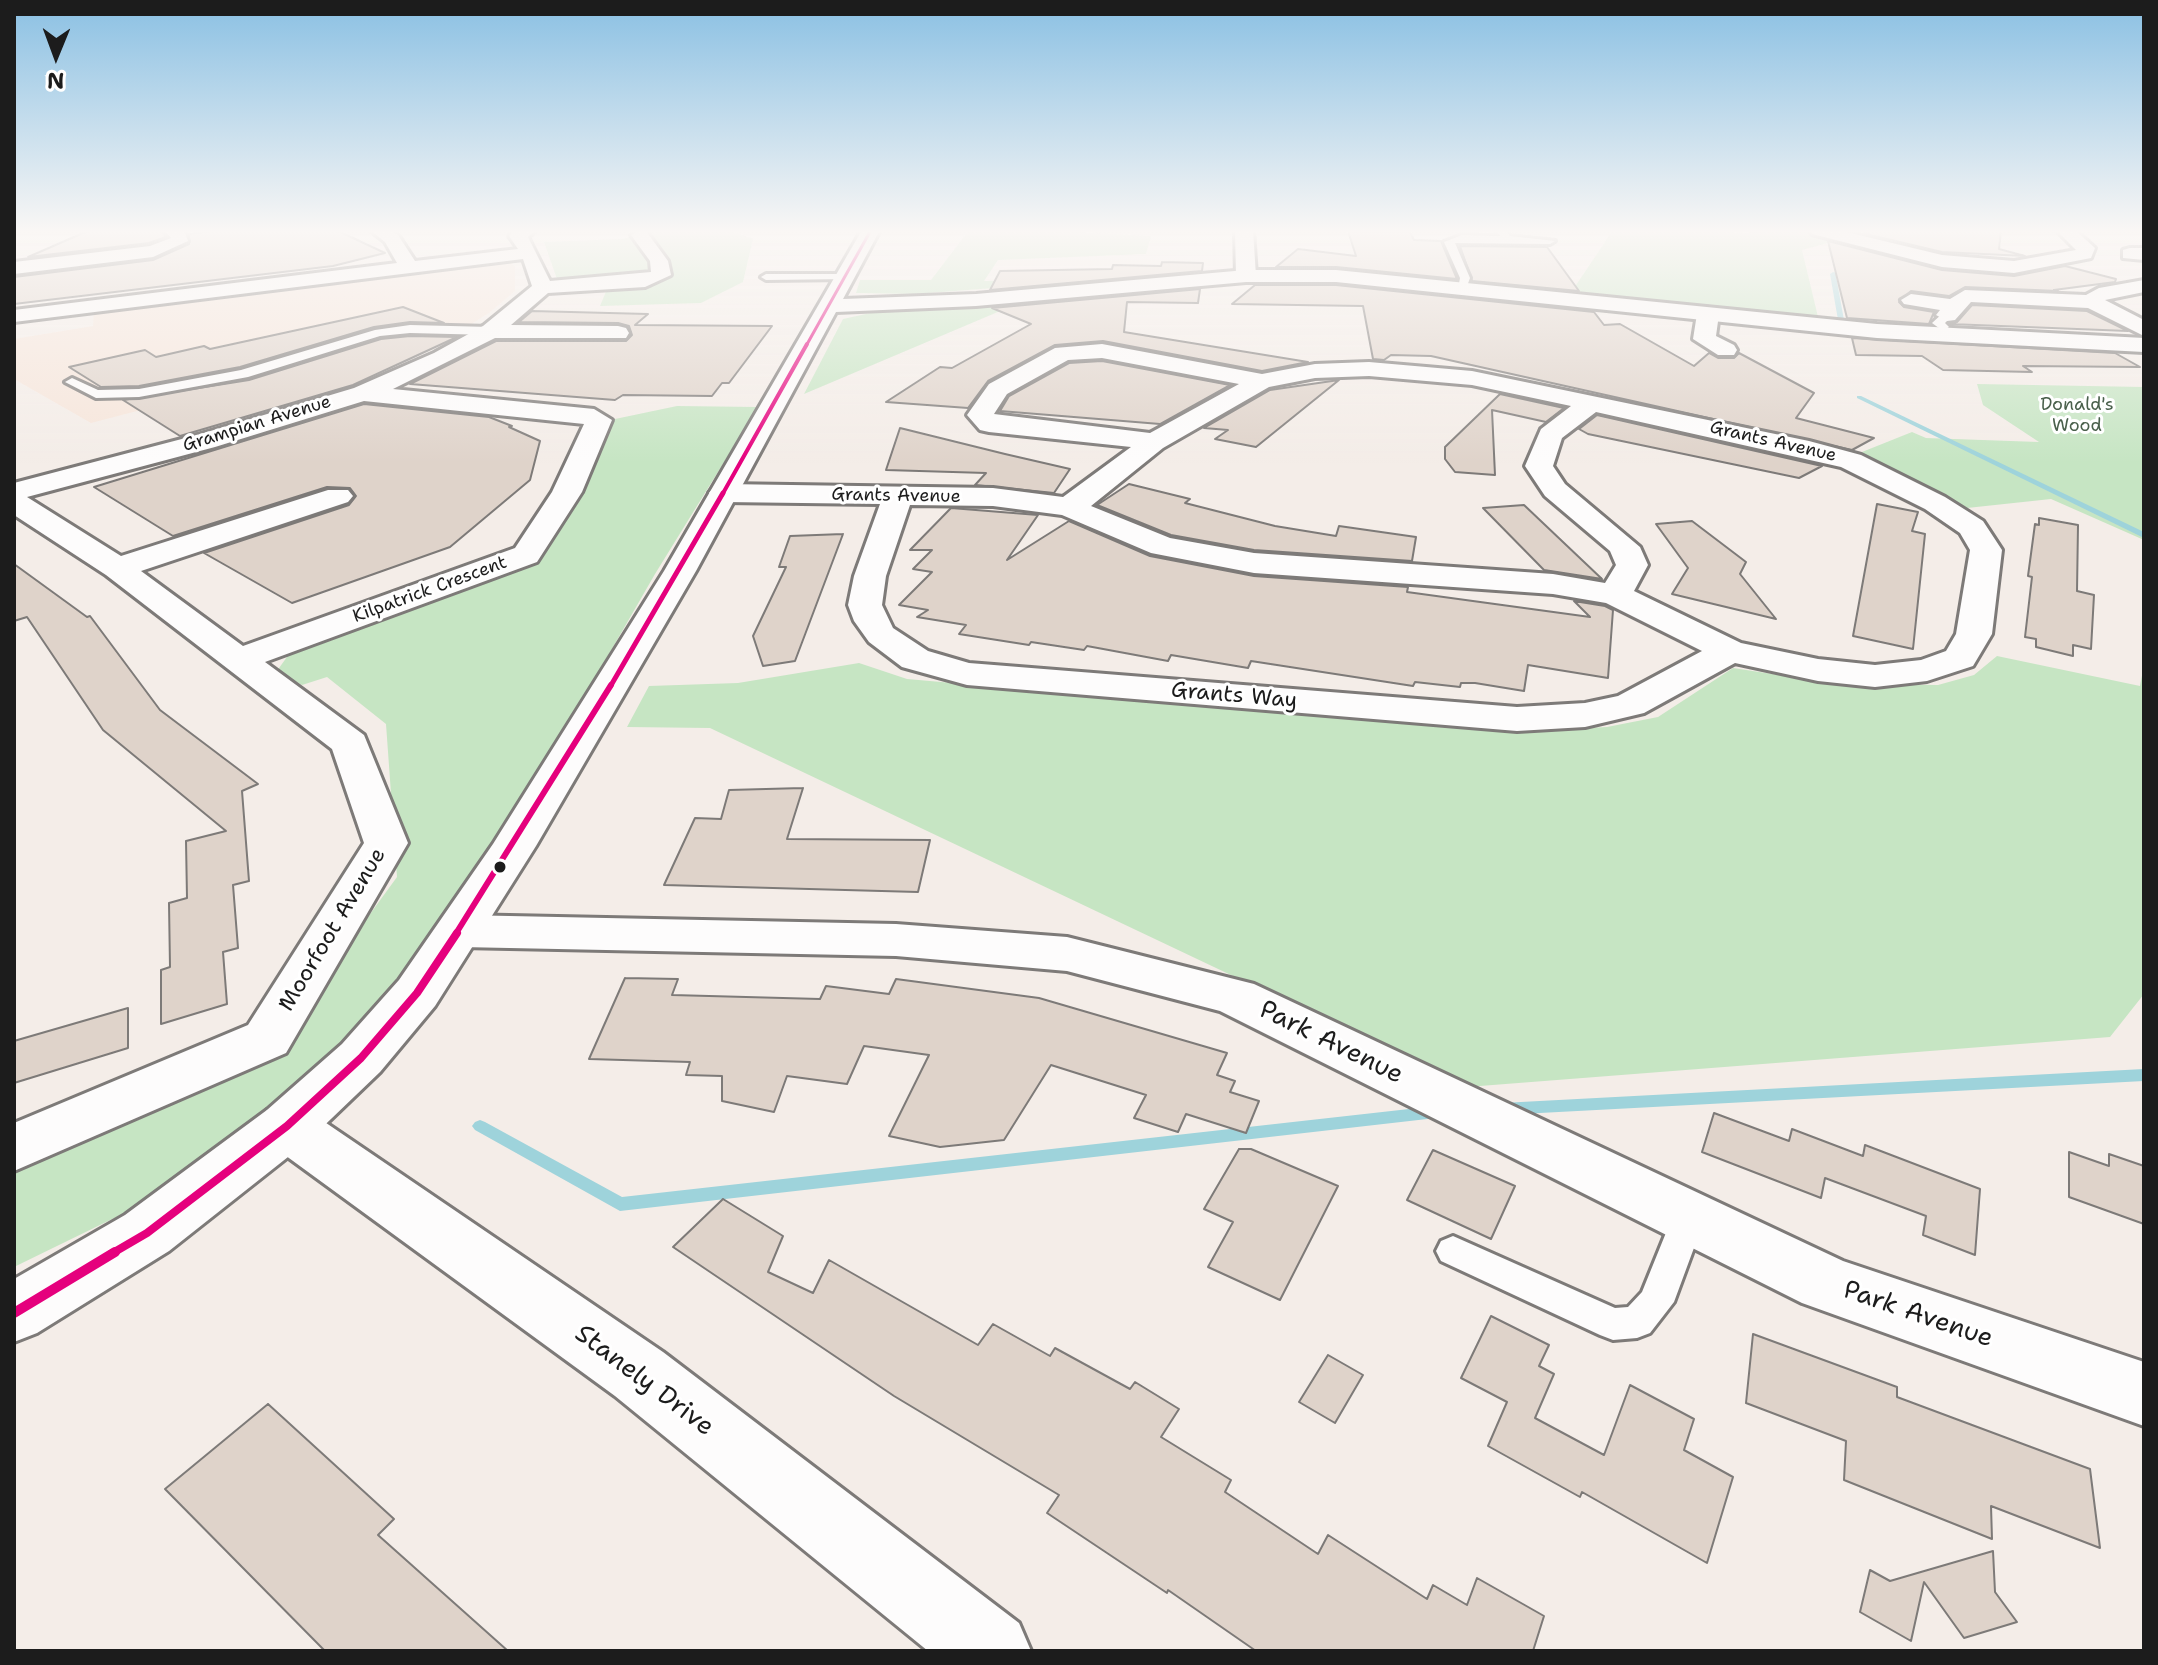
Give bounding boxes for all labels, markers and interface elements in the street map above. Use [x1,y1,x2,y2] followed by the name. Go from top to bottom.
[16,16,96,96] north arrow
[47,66,65,95] text: N
[180,391,334,457] street label: Grampian Avenue
[2040,394,2114,436] park label: Donald's Wood
[1708,417,1838,467] street label: Grants Avenue
[831,484,961,508] street label: Grants Avenue
[350,552,510,628] street label: Kilpatrick Crescent
[1170,677,1298,715] street label: Grants Way
[274,844,392,1016] street label: Moorfoot Avenue
[492,859,508,875] unlabelled marker
[1254,995,1408,1091] street label: Park Avenue
[1839,1275,1997,1355] street label: Park Avenue
[568,1318,720,1444] street label: Stanely Drive

